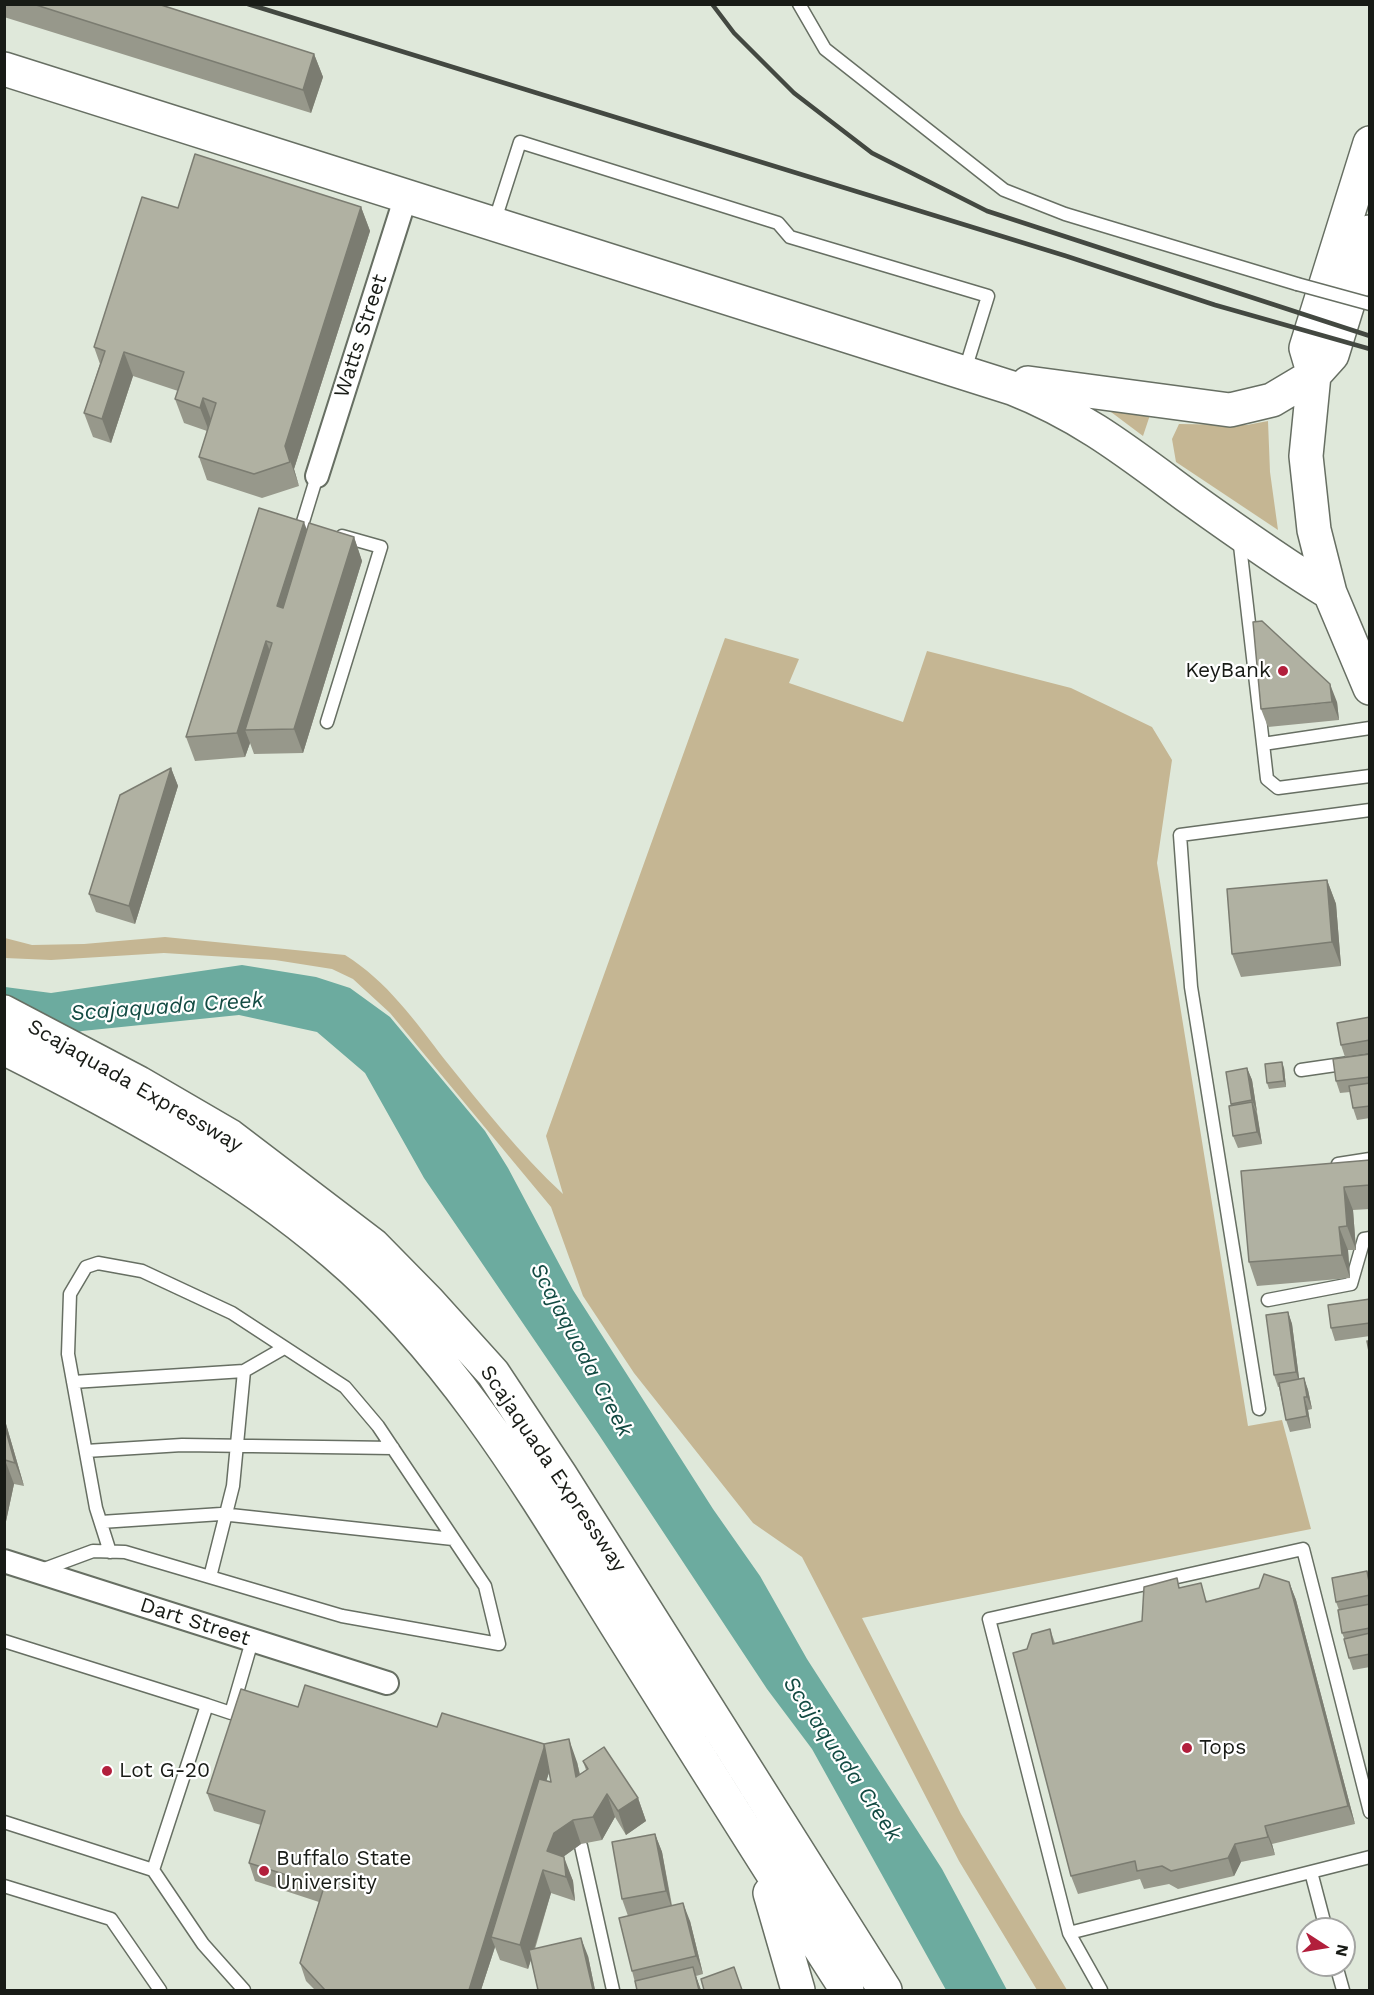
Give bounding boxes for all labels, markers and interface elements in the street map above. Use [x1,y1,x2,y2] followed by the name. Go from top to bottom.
[329,271,393,401] street label: Watts Street
[1185,658,1271,684] place label: KeyBank
[1276,664,1290,678] marker: KeyBank
[70,987,264,1027] water label: Scajaquada Creek
[23,1014,247,1158] street label: Scajaquada Expressway
[524,1258,638,1442] water label: Scajaquada Creek
[474,1361,632,1577] street label: Scajaquada Expressway
[137,1592,253,1652] street label: Dart Street
[777,1671,907,1847] water label: Scajaquada Creek
[1199,1735,1246,1761] place label: Tops
[1180,1741,1194,1755] marker: Tops
[119,1758,210,1784] place label: Lot G-20
[100,1764,114,1778] marker: Lot G-20
[276,1846,411,1896] place label: Buffalo State University
[257,1864,271,1878] marker: Buffalo State University
[1296,1917,1356,1977] north arrow
[1332,1943,1353,1958] text: N

